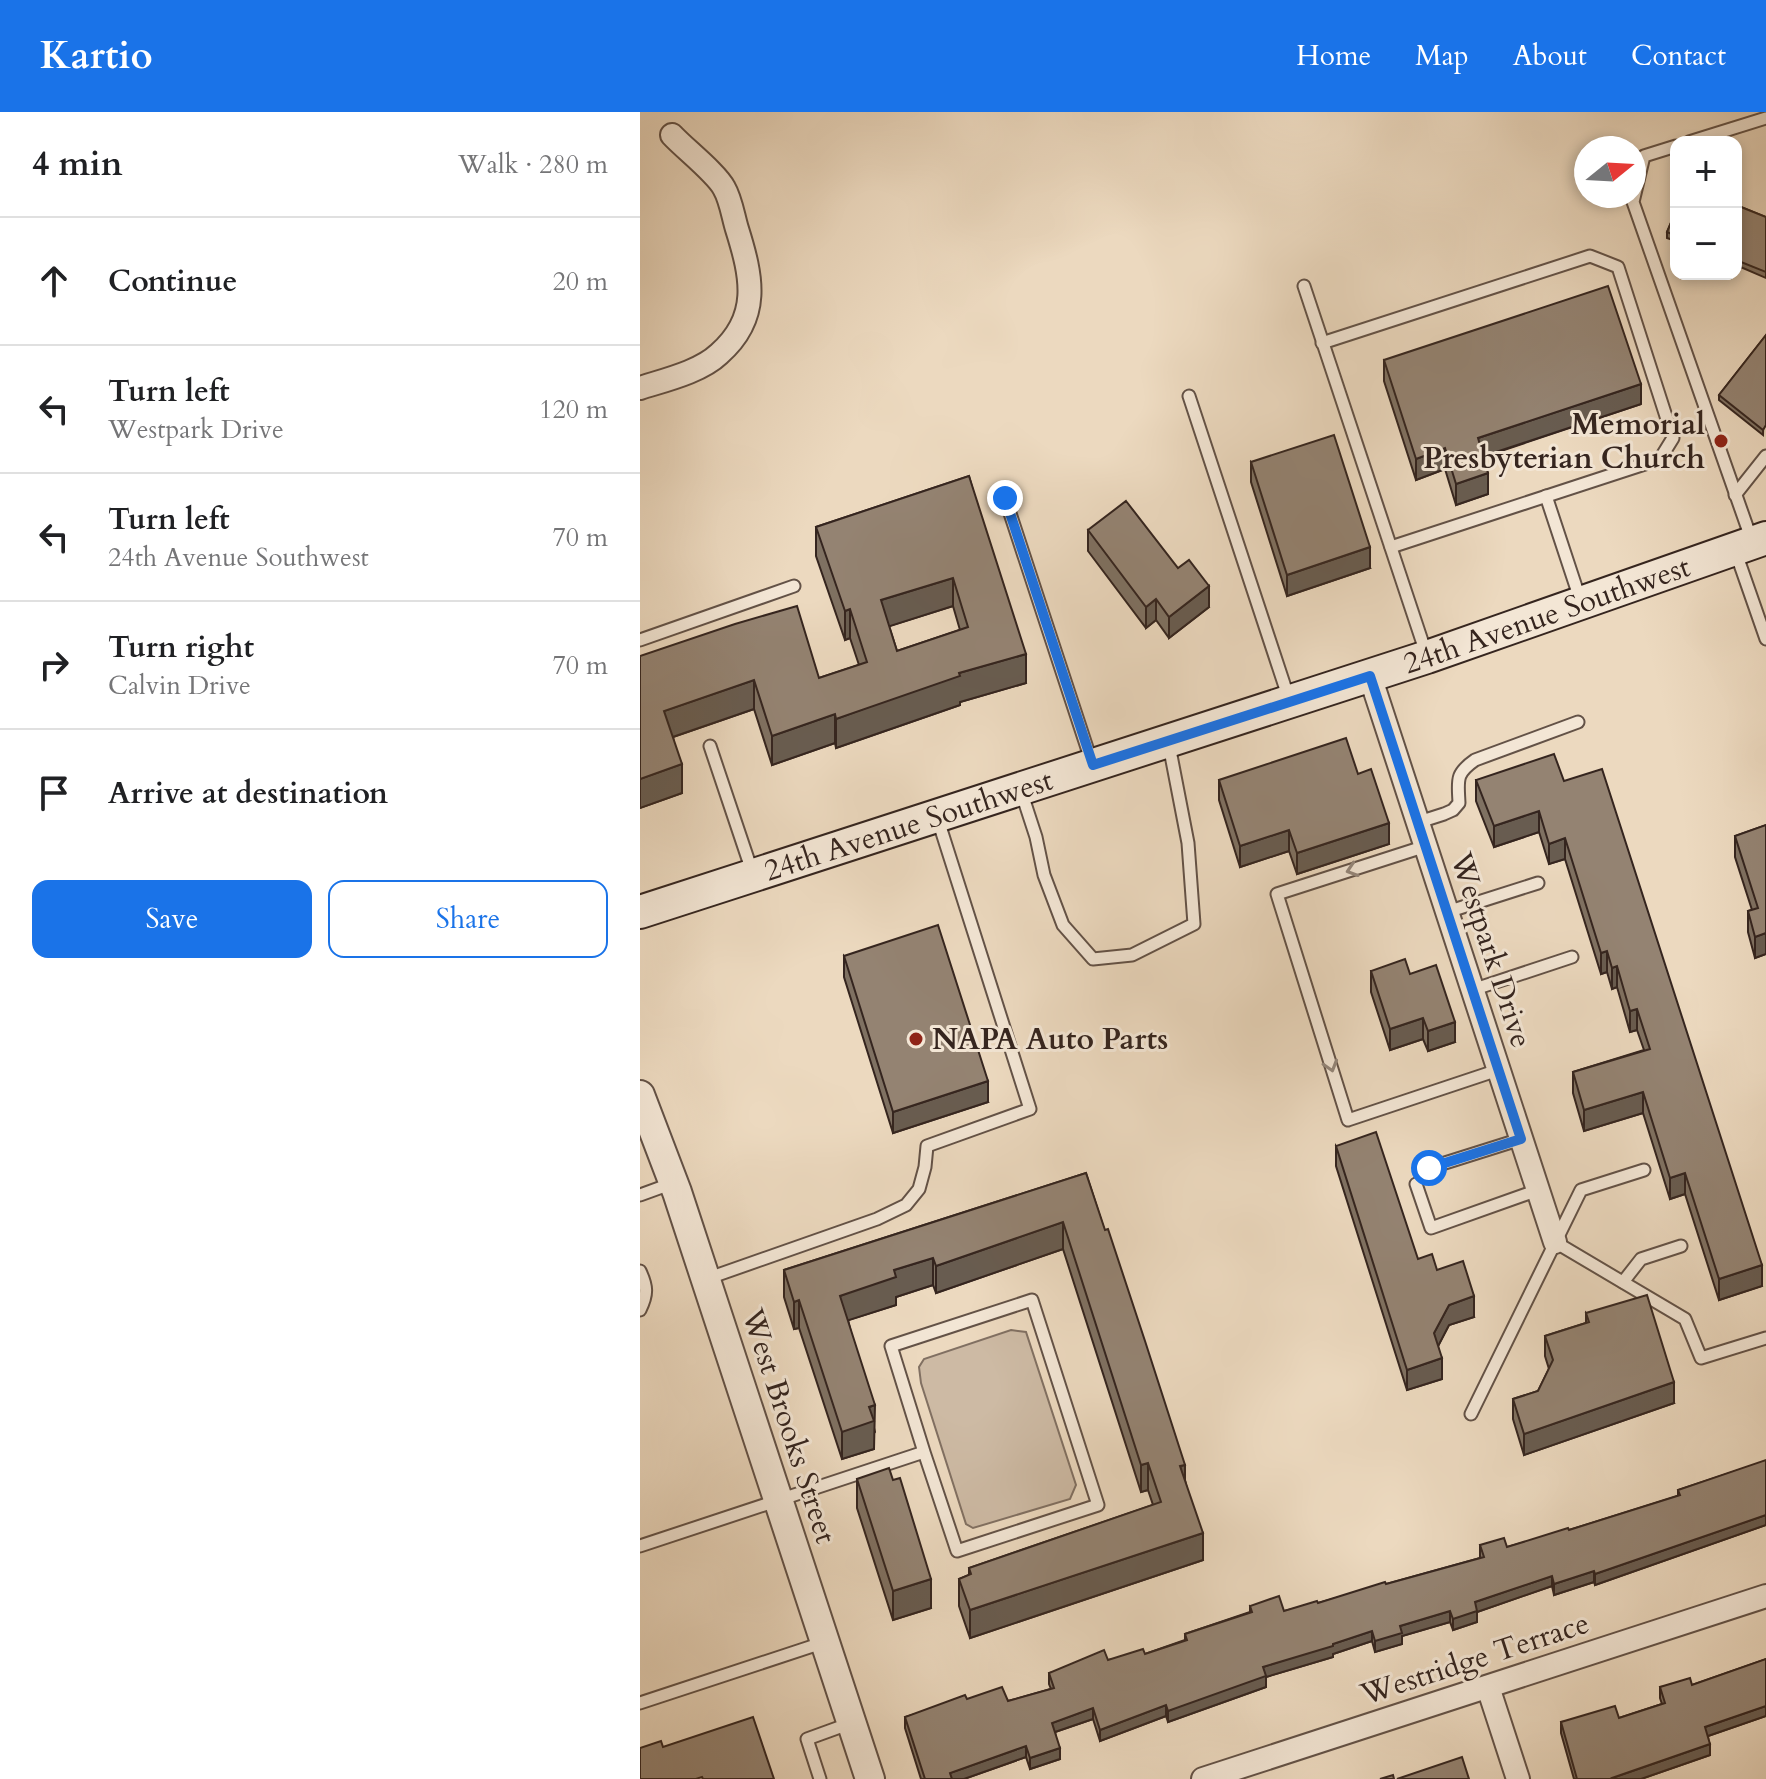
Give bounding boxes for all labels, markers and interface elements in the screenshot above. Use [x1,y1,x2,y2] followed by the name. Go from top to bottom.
[40,30,153,82] text: Kartio
[1296,37,1371,75] text: Home
[1415,37,1469,75] text: Map
[1513,37,1587,75] text: About
[1631,37,1726,75] text: Contact
[1574,136,1646,208] north arrow
[1670,136,1742,280] map controls
[1670,136,1742,208] button: +
[32,141,123,187] text: 4 min
[458,147,608,182] text: Walk · 280 m
[1670,208,1742,280] button: −
[32,259,76,303] icon: ahead
[108,261,237,302] text: Continue
[552,264,608,299] text: 20 m
[108,371,230,412] text: Turn left
[32,387,76,431] icon: left
[539,392,608,427] text: 120 m
[1423,404,1705,479] place label: Memorial Presbyterian Church
[108,412,284,447] text: Westpark Drive
[1712,432,1730,450] marker: Memorial Presbyterian Church
[987,480,1023,516] route end
[108,499,230,540] text: Turn left
[32,515,76,559] icon: left
[552,520,608,555] text: 70 m
[108,540,369,575] text: 24th Avenue Southwest
[1398,546,1696,684] street label: 24th Avenue Southwest
[108,627,254,668] text: Turn right
[32,643,76,687] icon: right
[552,648,608,683] text: 70 m
[108,668,251,703] text: Calvin Drive
[759,759,1058,891] street label: 24th Avenue Southwest
[32,771,76,815] icon: arrive
[108,773,388,814] text: Arrive at destination
[1440,846,1542,1053] street label: Westpark Drive
[1346,860,1360,876] one-way arrow
[32,880,312,958] button: Save
[328,880,608,958] button: Share
[932,1019,1168,1060] place label: NAPA Auto Parts
[907,1030,925,1048] marker: NAPA Auto Parts
[1322,1059,1338,1073] one-way arrow
[1411,1150,1447,1186] route start
[731,1302,846,1549] street label: West Brooks Street
[1355,1603,1594,1716] street label: Westridge Terrace

